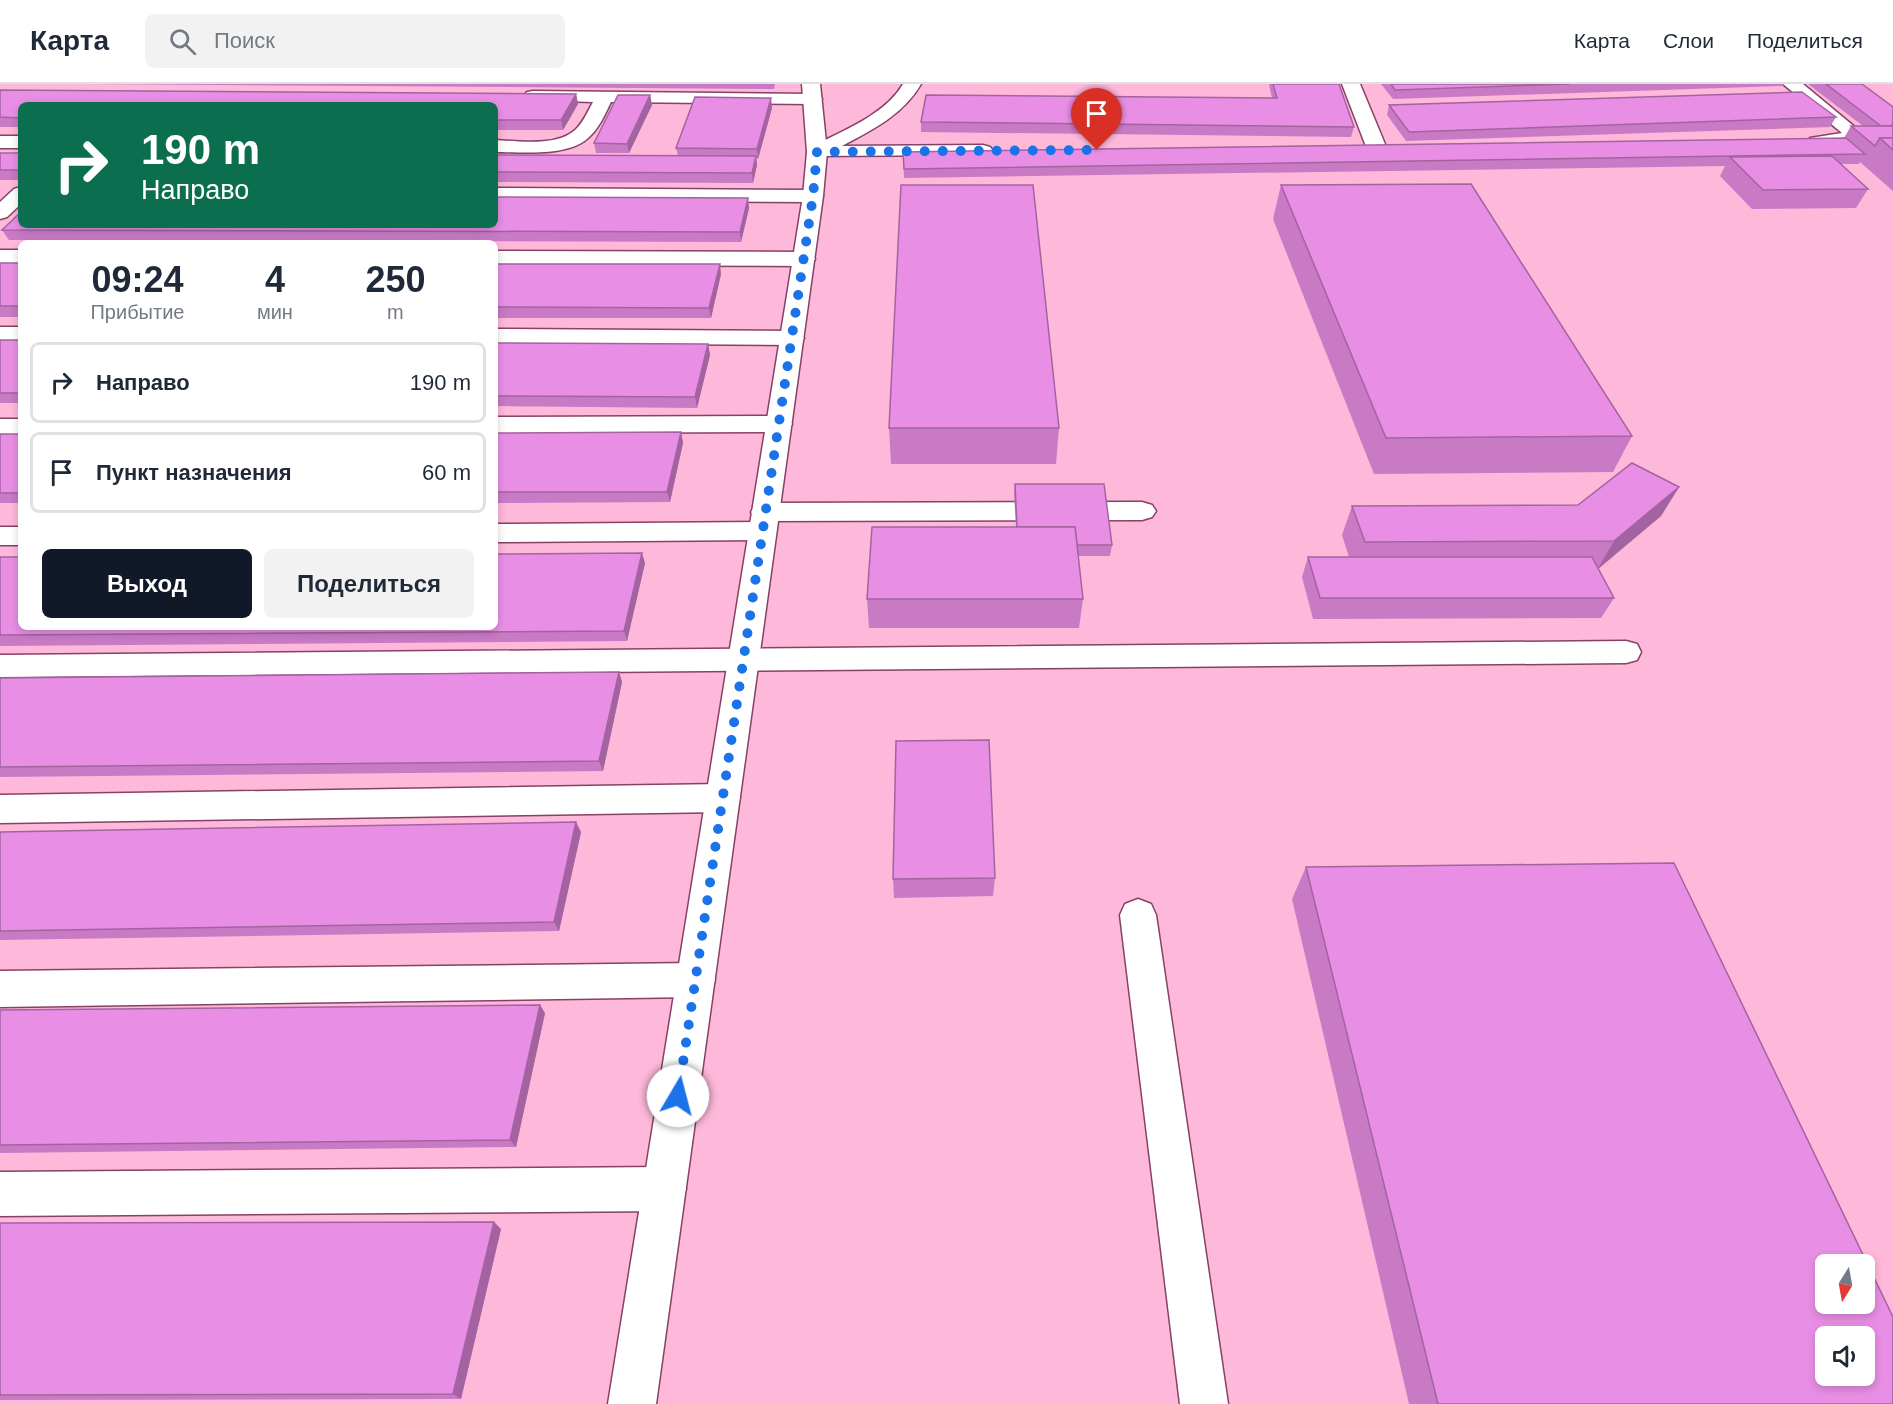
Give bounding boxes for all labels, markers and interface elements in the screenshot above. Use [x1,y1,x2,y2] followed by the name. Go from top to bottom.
[145,14,565,68] search box
[30,25,109,56] text: Карта
[166,25,199,58] icon: search
[214,28,275,53] text: Поиск
[1574,29,1630,52] text: Карта
[1663,29,1714,52] text: Слои
[1747,29,1863,52] text: Поделиться
[1071,88,1122,150] pin
[1080,97,1113,130] icon: arrive
[42,126,120,204] icon: right
[141,126,260,173] text: 190 m
[141,175,249,205] text: Направо
[91,259,184,300] text: 09:24
[265,259,285,300] text: 4
[365,259,425,300] text: 250
[90,301,184,323] text: Прибытие
[257,301,293,323] text: мин
[387,301,404,323] text: m
[45,366,78,399] icon: right
[96,370,190,395] text: Направо
[410,370,471,395] text: 190 m
[45,456,78,489] icon: arrive
[96,460,292,485] text: Пункт назначения
[422,460,471,485] text: 60 m
[42,549,252,618] button: Выход
[264,549,474,618] button: Поделиться
[646,1064,710,1128] position arrow
[1815,1254,1875,1314] north arrow
[1815,1254,1875,1386] map controls
[1815,1326,1875,1386] button: sound

